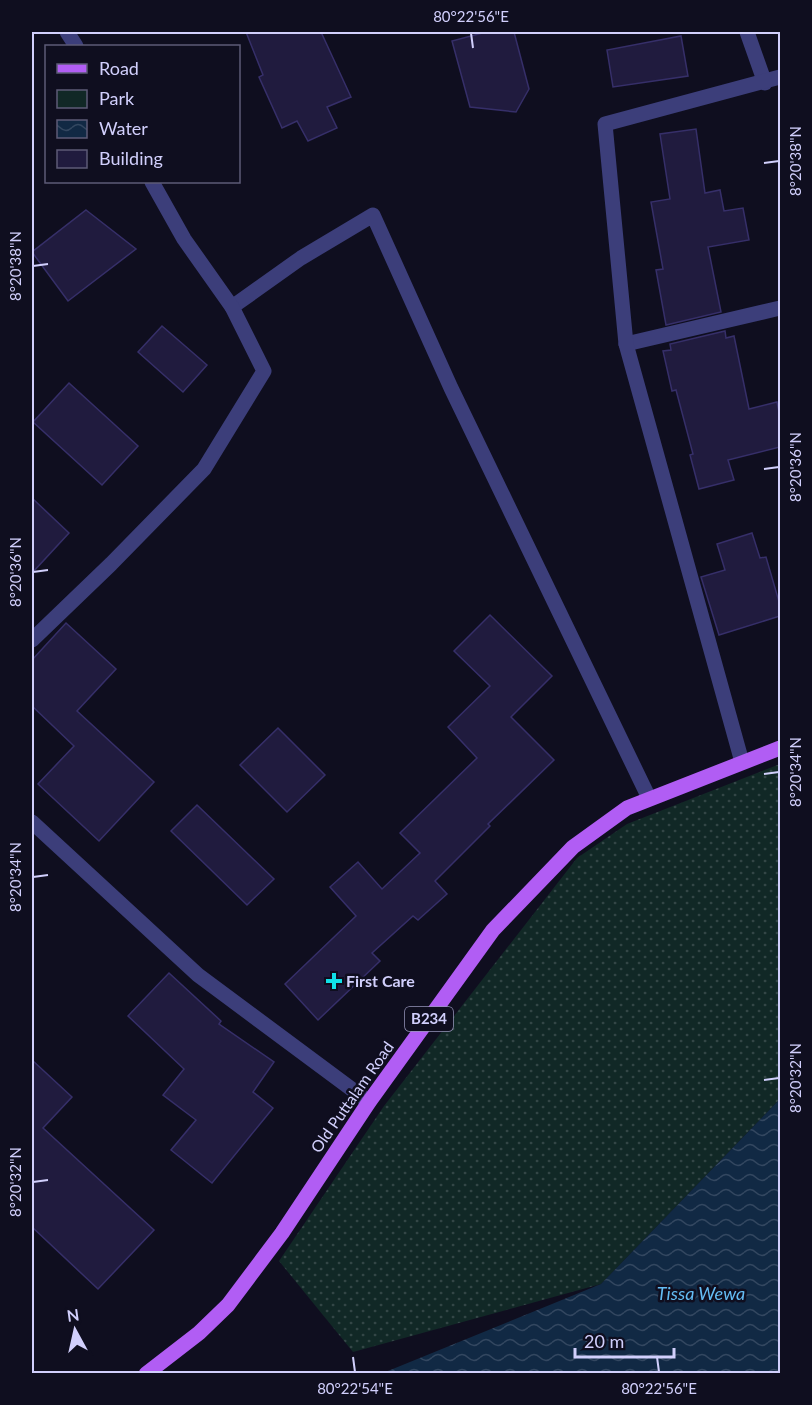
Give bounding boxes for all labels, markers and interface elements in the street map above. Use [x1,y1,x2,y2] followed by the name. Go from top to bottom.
[433,7,509,25] text: 80°22'56"E
[45,45,240,183] legend
[99,57,139,79] text: Road
[99,87,135,109] text: Park
[99,117,148,139] text: Water
[786,126,804,196] text: 8°20'38"N
[99,147,163,169] text: Building
[6,231,24,301] text: 8°20'38"N
[786,432,804,502] text: 8°20'36"N
[6,537,24,607] text: 8°20'36"N
[786,737,804,807] text: 8°20'34"N
[6,842,24,912] text: 8°20'34"N
[346,971,415,990] place label: First Care
[327,974,341,988] marker: First Care
[405,1007,453,1031] road number: B234
[306,1037,397,1156] street label: Old Puttalam Road
[786,1043,804,1113] text: 8°20'32"N
[6,1147,24,1217] text: 8°20'32"N
[657,1282,745,1304] water label: Tissa Wewa
[45,1300,105,1360] north arrow
[65,1304,80,1325] text: N
[575,1321,674,1359] scale bar
[584,1330,624,1352] text: 20 m
[317,1379,393,1397] text: 80°22'54"E
[621,1379,697,1397] text: 80°22'56"E

